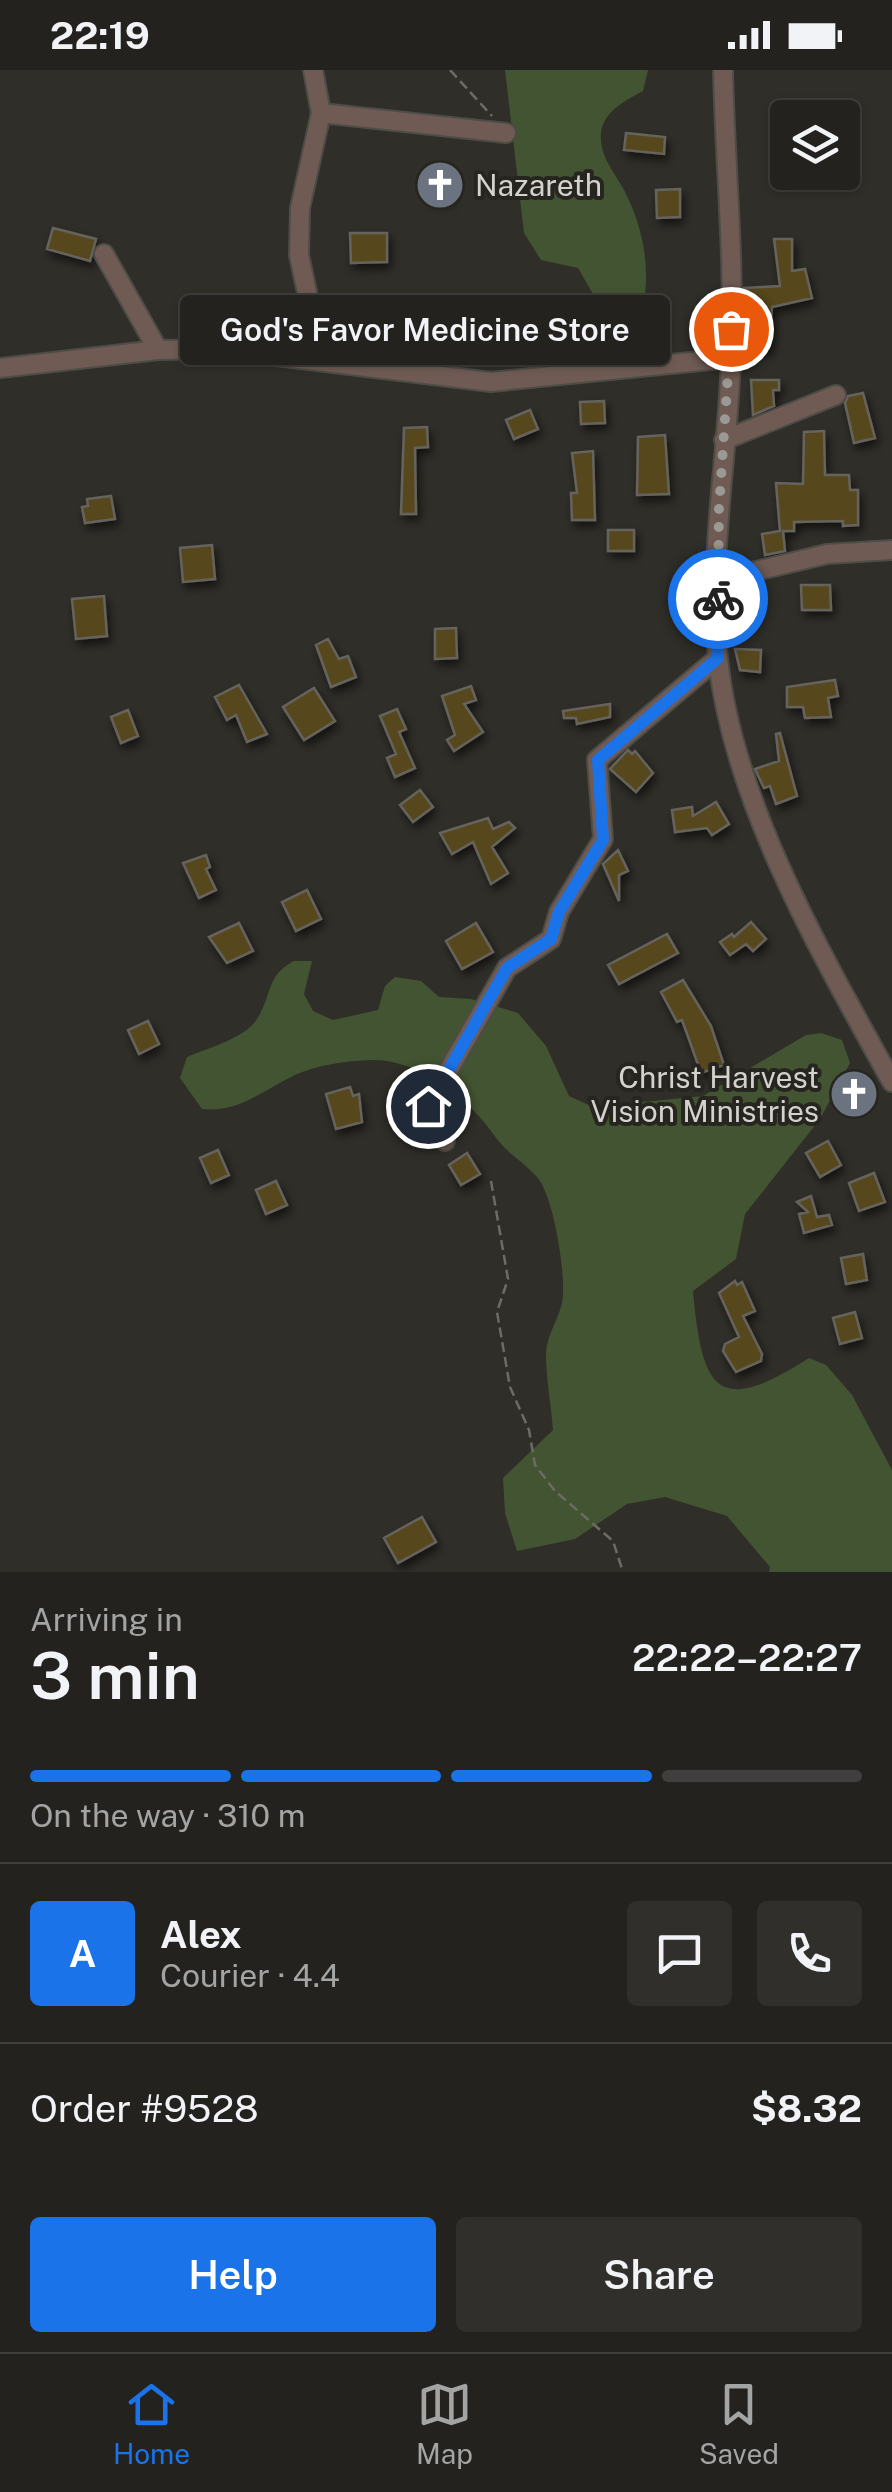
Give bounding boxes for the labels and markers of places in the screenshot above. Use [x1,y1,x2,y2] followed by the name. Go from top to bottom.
[414,159,466,211] church icon: Nazareth
[475,167,602,203] place label: Nazareth
[689,287,774,372] pin
[181,294,671,364] callout: God's Favor Medicine Store
[591,1059,819,1129] place label: Christ Harvest Vision Ministries
[386,1064,471,1149] pin
[828,1068,880,1120] church icon: Christ Harvest Vision Ministries

